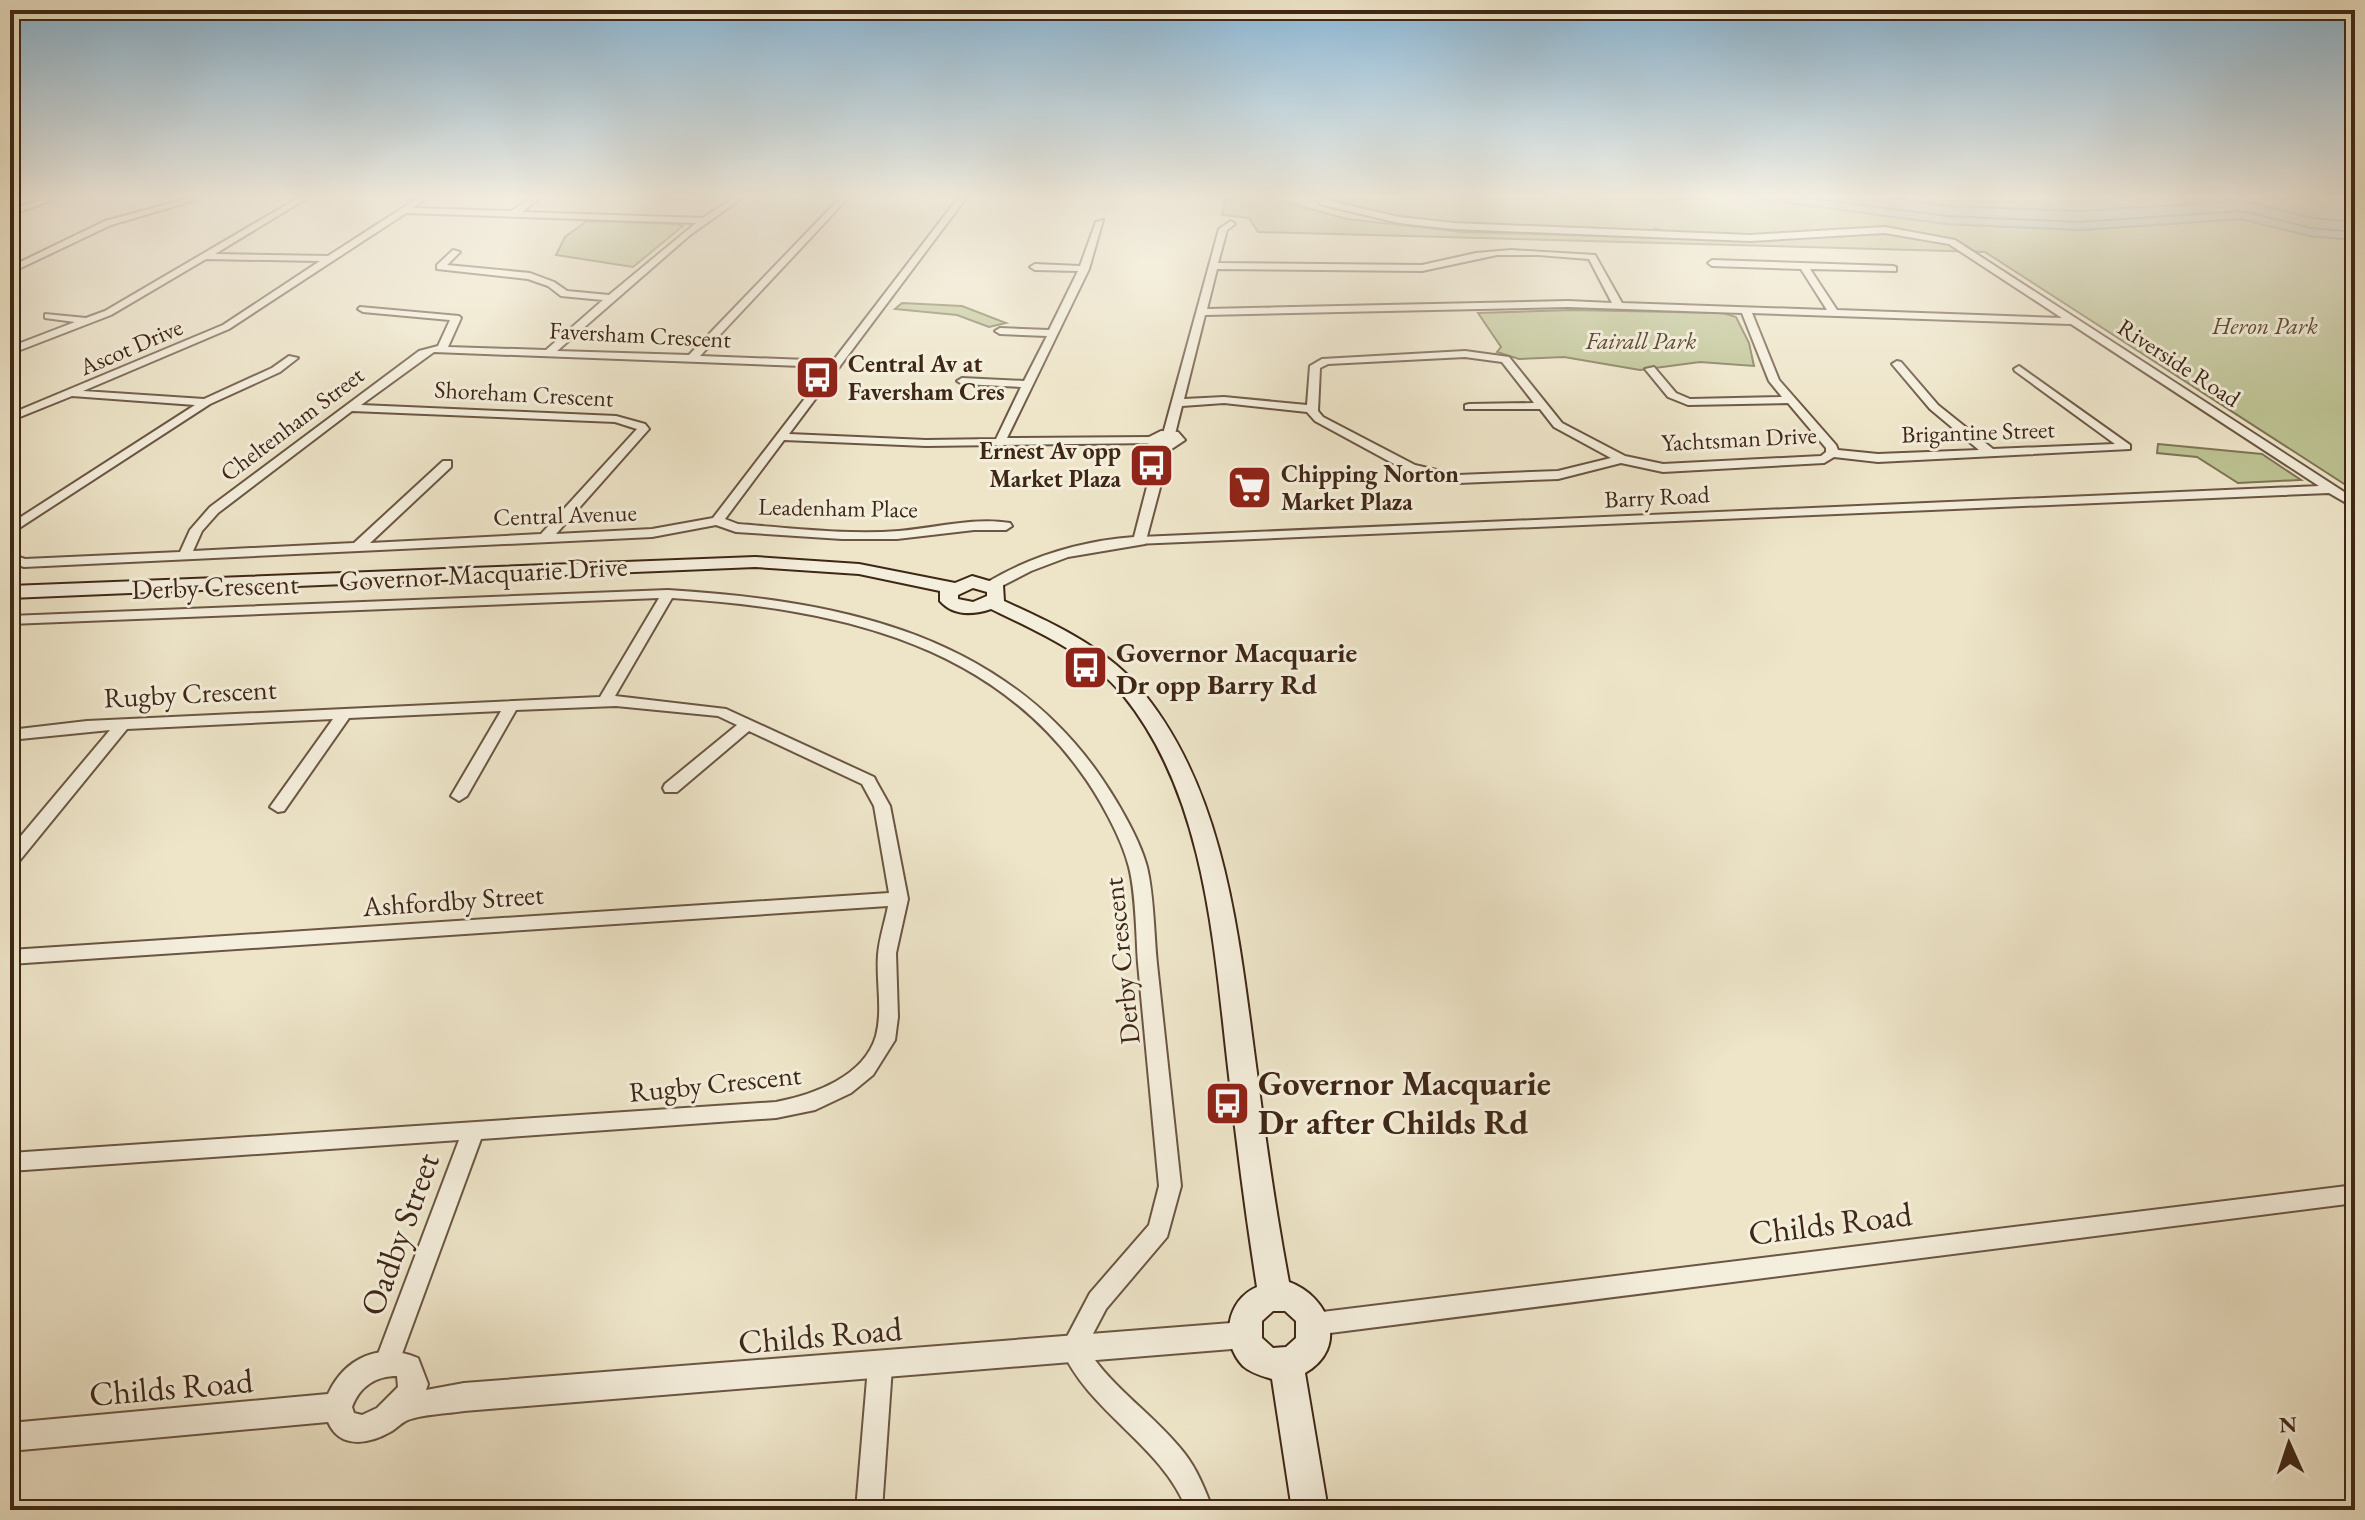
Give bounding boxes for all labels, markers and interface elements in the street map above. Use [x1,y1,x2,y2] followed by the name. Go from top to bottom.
[2211,310,2318,341] park label: Heron Park
[74,311,187,383] street label: Ascot Drive
[2112,311,2247,414] street label: Riverside Road
[548,314,732,355] street label: Faversham Crescent
[1585,325,1696,356] park label: Fairall Park
[848,348,1005,407] place label: Central Av at Faversham Cres
[793,354,841,402] bus stop icon: Central Av at Faversham Cres
[214,359,370,488] street label: Cheltenham Street
[434,373,615,414] street label: Shoreham Crescent
[1901,413,2056,450] street label: Brigantine Street
[1661,419,1817,458] street label: Yachtsman Drive
[979,435,1121,494] place label: Ernest Av opp Market Plaza
[1128,441,1176,489] bus stop icon: Ernest Av opp Market Plaza
[1281,458,1459,517] place label: Chipping Norton Market Plaza
[1226,464,1274,512] supermarket icon: Chipping Norton Market Plaza
[1604,478,1711,515] street label: Barry Road
[758,491,918,524] street label: Leadenham Place
[493,497,637,532] street label: Central Avenue
[338,547,628,599] street label: Governor Macquarie Drive
[131,565,300,607] street label: Derby Crescent
[1116,634,1357,702] place label: Governor Macquarie Dr opp Barry Rd
[1061,644,1109,692] bus stop icon: Governor Macquarie Dr opp Barry Rd
[103,670,278,716] street label: Rugby Crescent
[360,876,545,924] street label: Ashfordby Street
[1094,876,1148,1046] street label: Derby Crescent
[627,1056,803,1110] street label: Rugby Crescent
[1258,1061,1551,1144] place label: Governor Macquarie Dr after Childs Rd
[1203,1079,1251,1127] bus stop icon: Governor Macquarie Dr after Childs Rd
[349,1146,449,1321] street label: Oadby Street
[1746,1191,1915,1255] street label: Childs Road
[736,1306,905,1364] street label: Childs Road
[87,1358,256,1416] street label: Childs Road
[2249,1404,2329,1484] north arrow
[2278,1410,2298,1439] text: N

